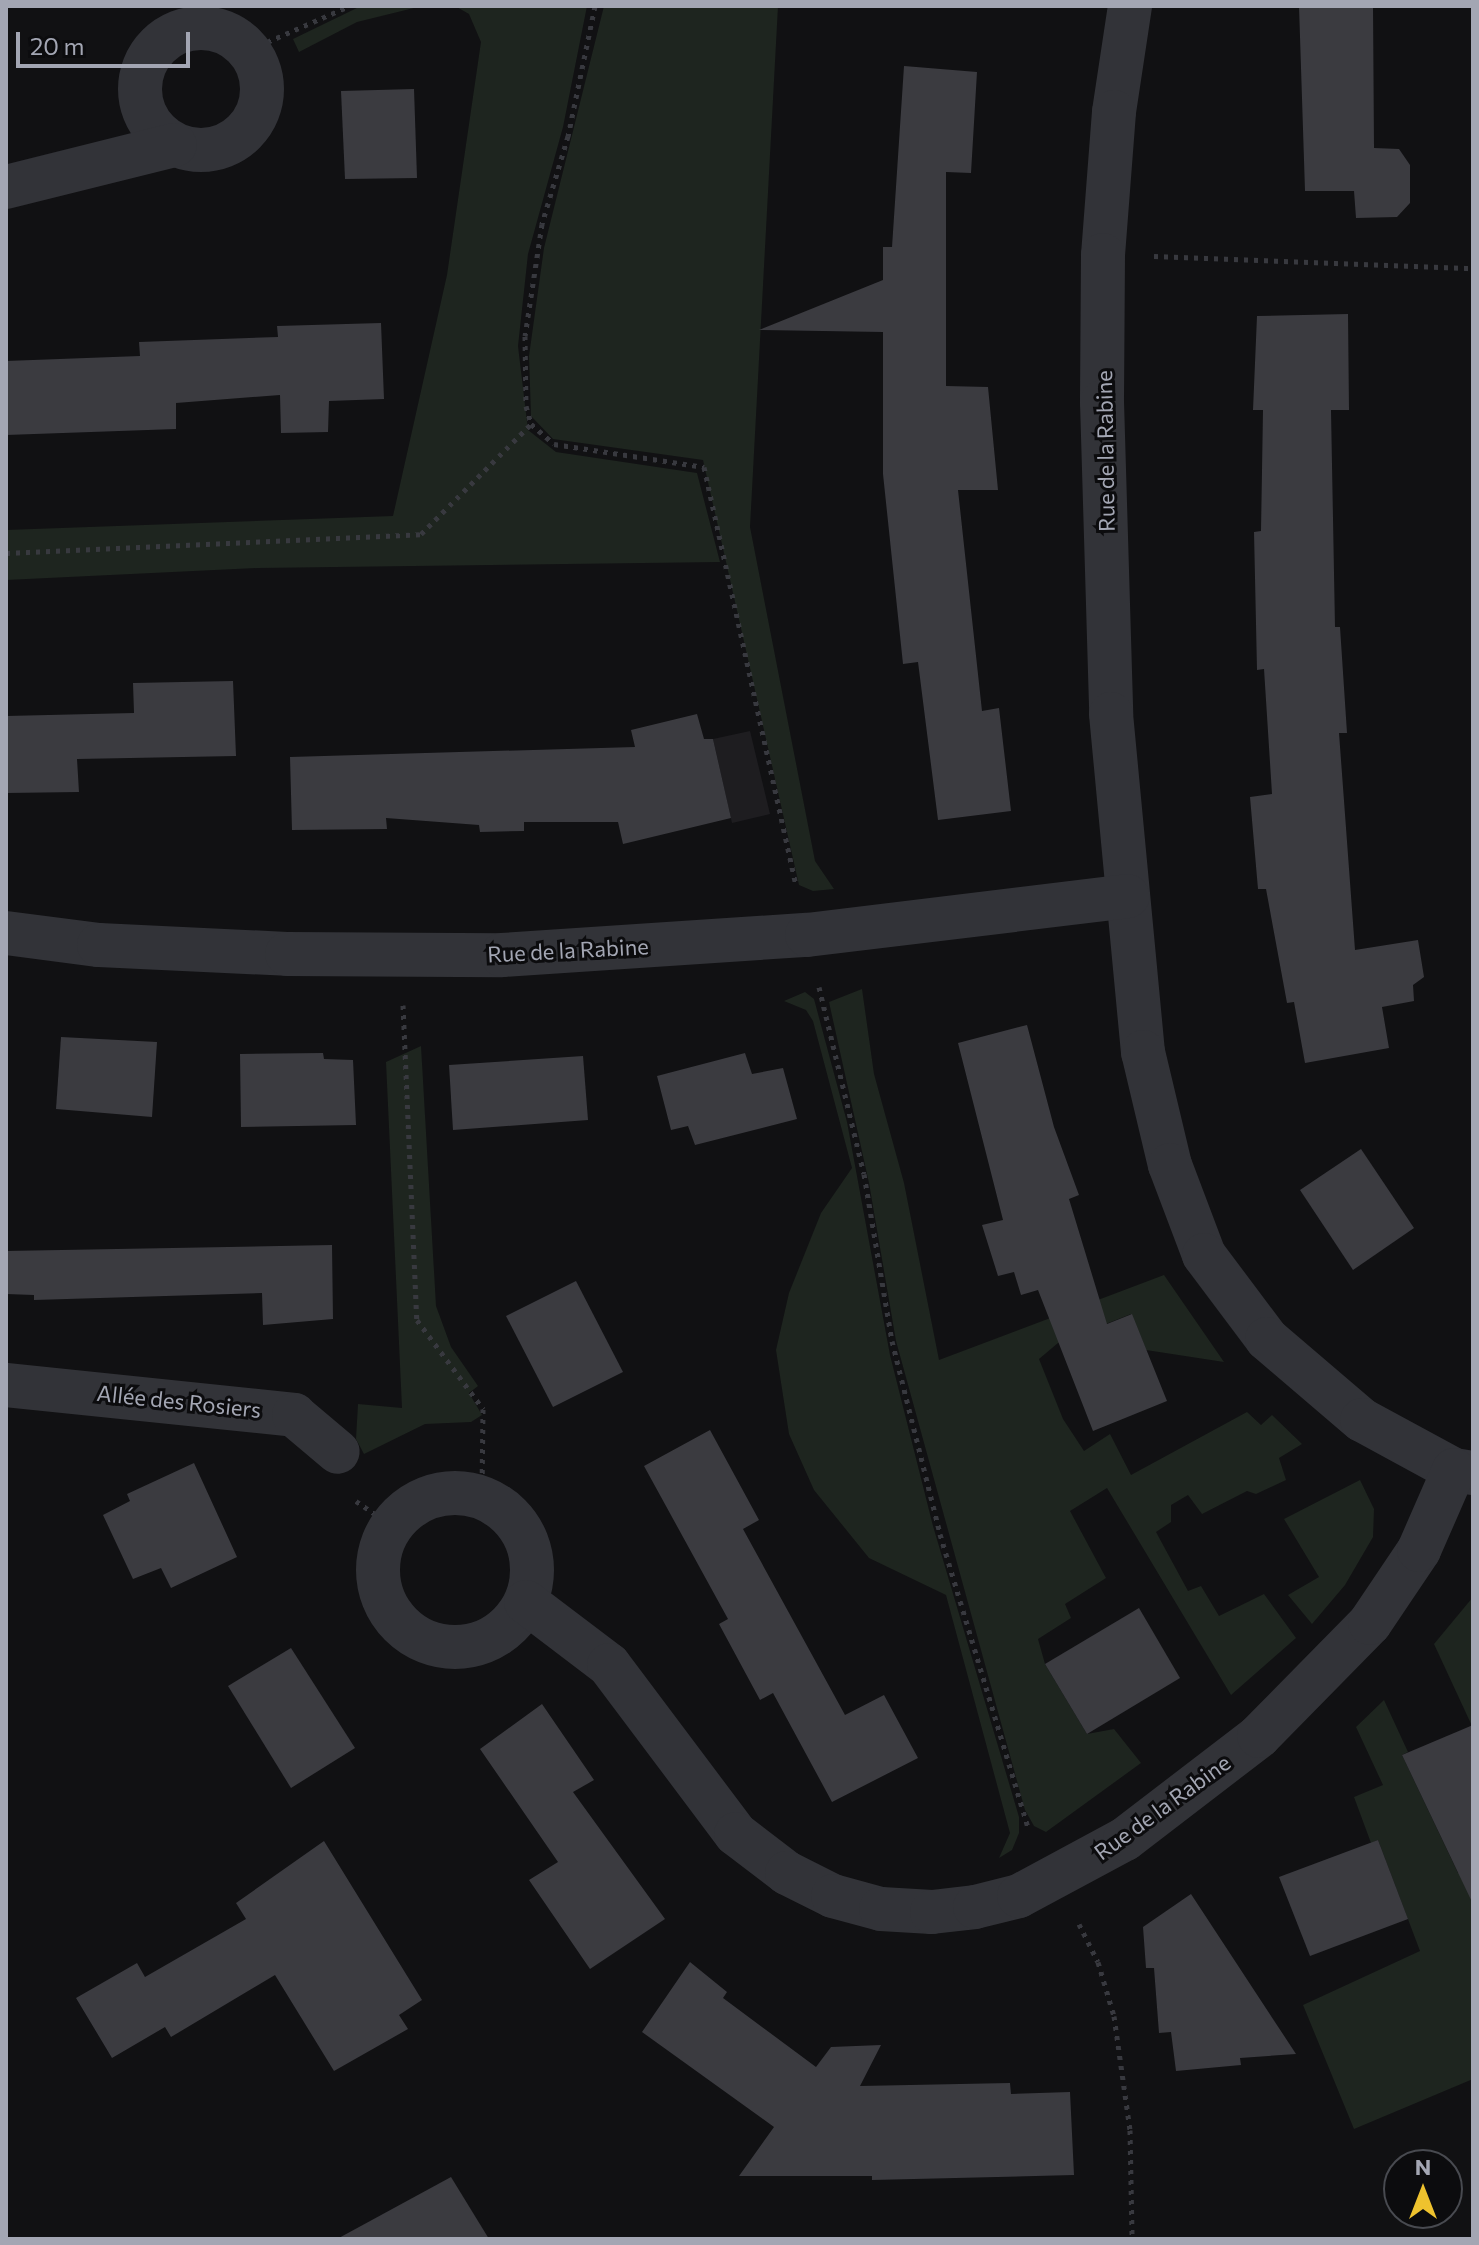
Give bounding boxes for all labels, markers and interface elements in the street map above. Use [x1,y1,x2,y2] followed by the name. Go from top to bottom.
[20,16,194,66] scale bar
[30,31,84,60] text: 20 m
[1090,370,1120,532] street label: Rue de la Rabine
[487,933,649,967] street label: Rue de la Rabine
[96,1379,262,1423] street label: Allée des Rosiers
[1089,1749,1235,1865] street label: Rue de la Rabine
[1383,2149,1463,2229] north arrow
[1415,2153,1431,2180] text: N

